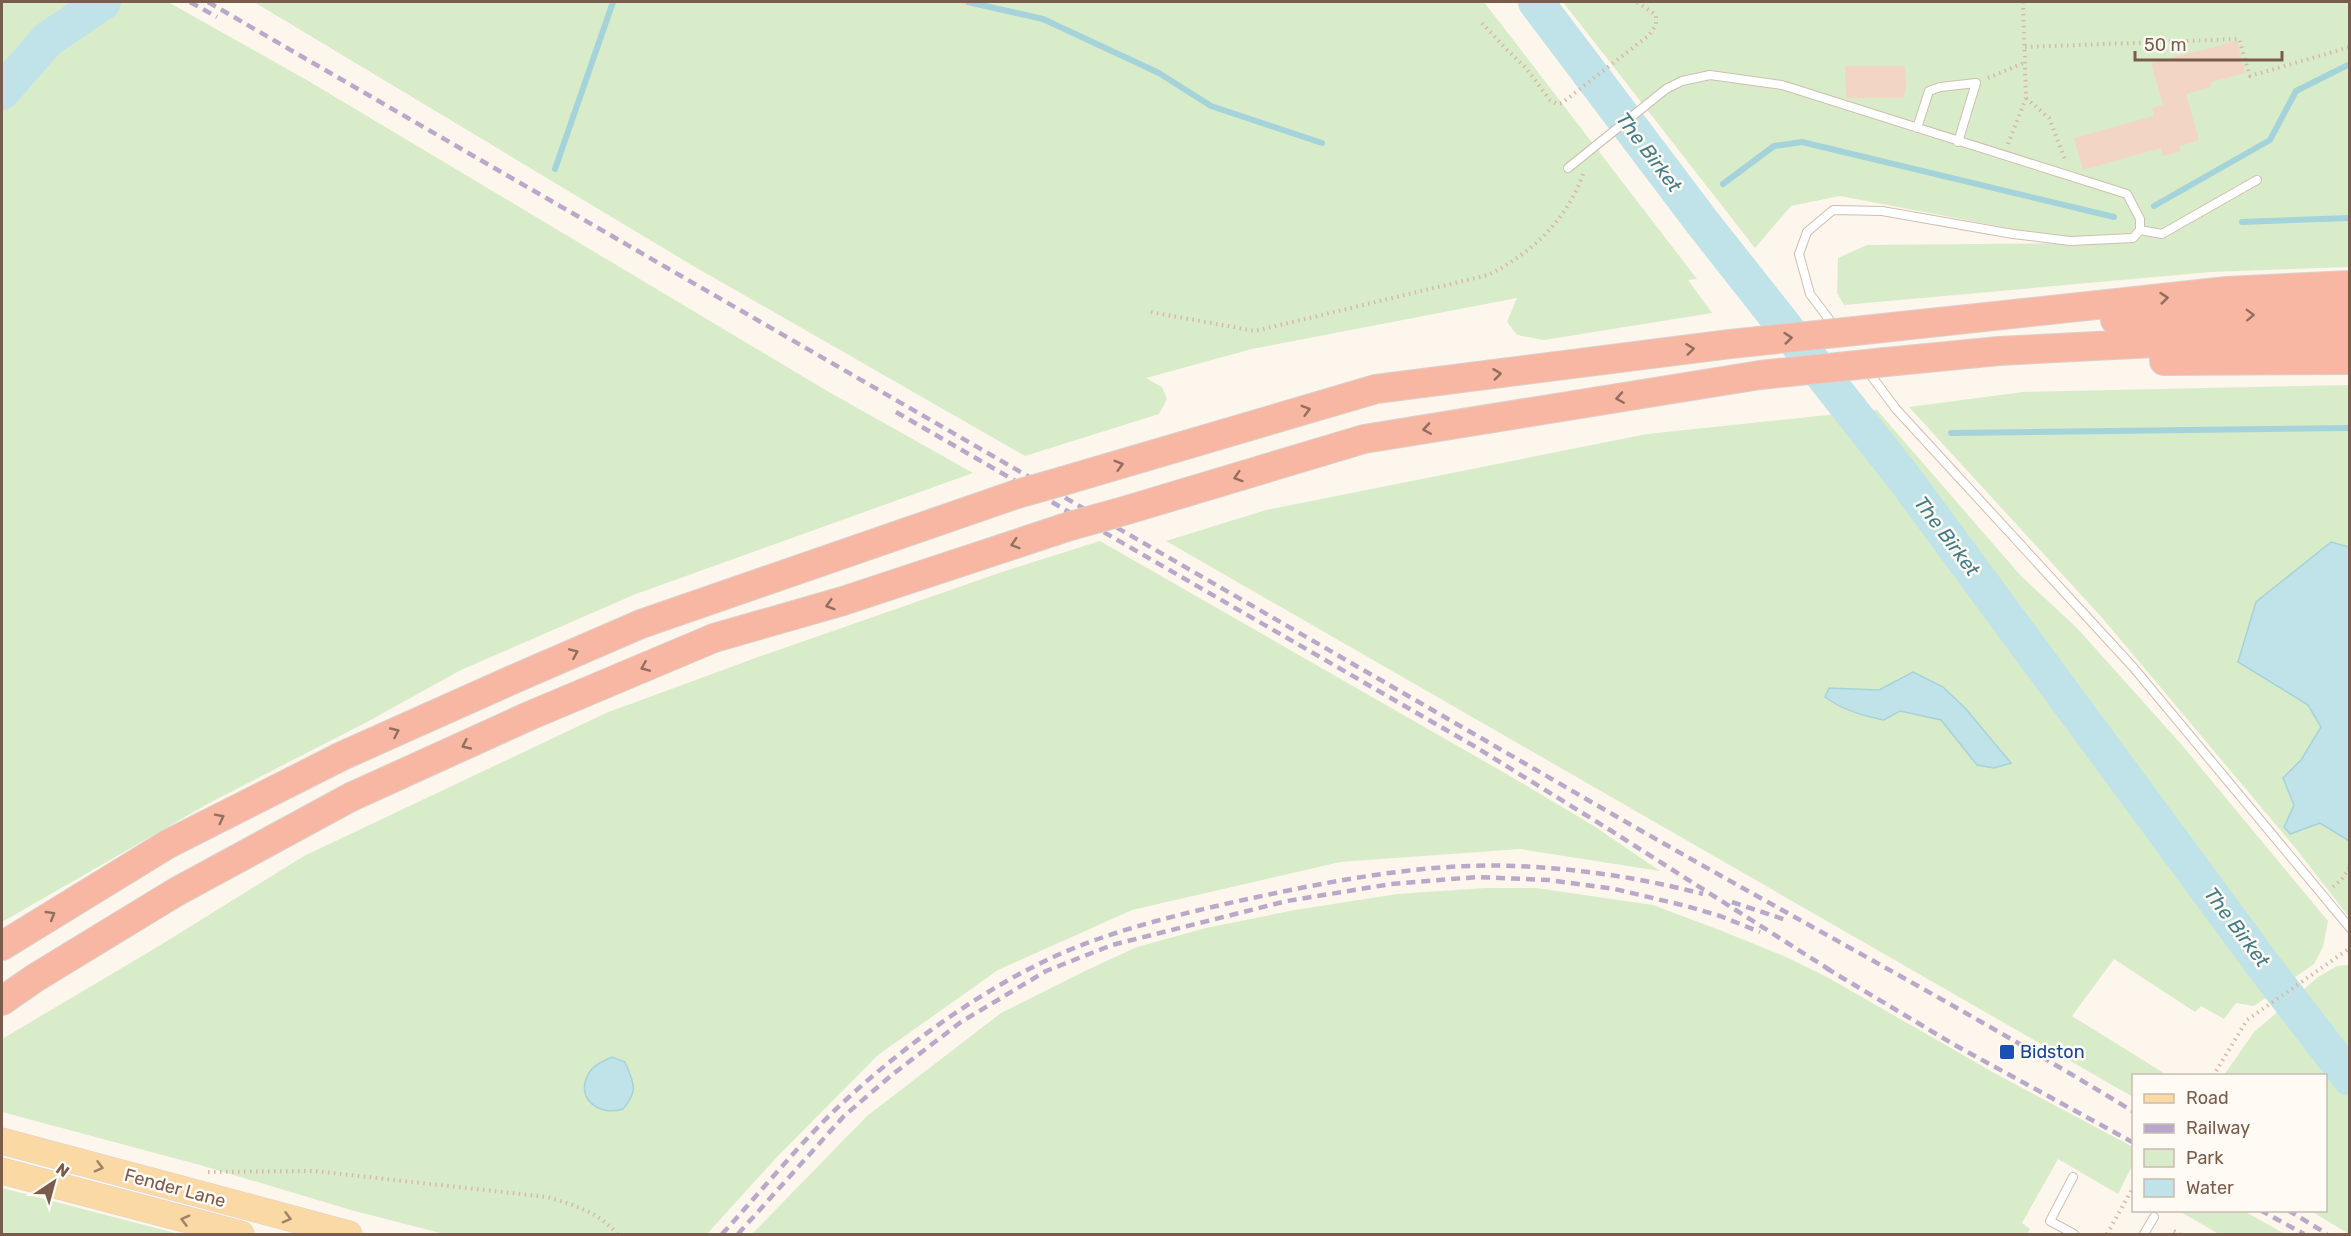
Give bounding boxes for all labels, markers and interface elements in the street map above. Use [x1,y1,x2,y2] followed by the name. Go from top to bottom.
[2135,24,2282,62] scale bar
[2144,34,2187,56] text: 50 m
[1611,107,1687,197] water label: The Birket
[2160,292,2169,304] one-way arrow
[2245,308,2254,321] one-way arrow
[1784,332,1793,345] one-way arrow
[1686,343,1695,356] one-way arrow
[1492,368,1502,380] one-way arrow
[1615,391,1625,404] one-way arrow
[1300,405,1311,417] one-way arrow
[1422,423,1432,435] one-way arrow
[1113,460,1124,472] one-way arrow
[1233,470,1244,482] one-way arrow
[1909,491,1985,581] water label: The Birket
[1010,537,1021,549] one-way arrow
[825,598,835,610] one-way arrow
[567,649,578,661] one-way arrow
[640,660,651,672] one-way arrow
[389,727,400,739] one-way arrow
[462,737,473,749] one-way arrow
[214,813,225,825] one-way arrow
[2199,882,2275,972] water label: The Birket
[45,911,55,923] one-way arrow
[2020,1041,2085,1063] place label: Bidston
[1998,1043,2016,1061] marker: Bidston
[2132,1074,2327,1212] legend
[2186,1087,2229,1109] text: Road
[2186,1117,2250,1139] text: Railway
[2186,1147,2224,1169] text: Park
[24,1152,84,1212] north arrow
[52,1159,73,1181] text: N
[93,1160,103,1173] one-way arrow
[122,1164,228,1212] street label: Fender Lane
[2186,1177,2234,1199] text: Water
[281,1211,292,1223] one-way arrow
[180,1214,190,1227] one-way arrow

